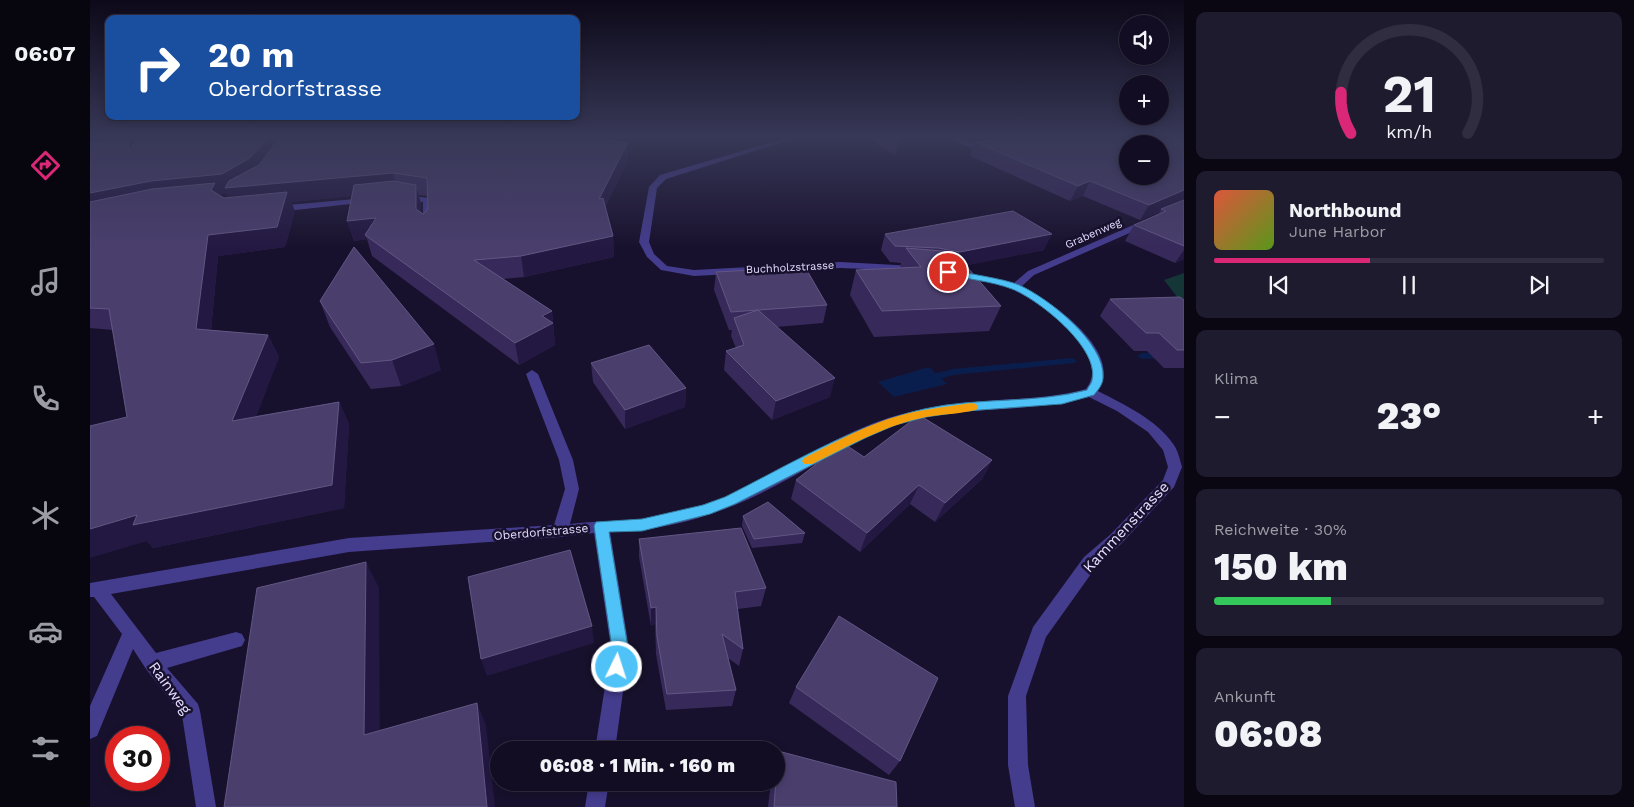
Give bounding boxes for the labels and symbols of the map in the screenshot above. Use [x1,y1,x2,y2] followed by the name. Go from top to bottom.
[1063,215,1123,252] street label: Grabenweg
[927,251,969,293] pin
[745,259,835,276] street label: Buchholzstrasse
[1079,478,1173,576] street label: Kammenstrasse
[493,521,589,543] street label: Oberdorfstrasse
[590,640,642,692] position arrow
[145,658,195,718] street label: Rainweg
[105,726,170,791] speed limit sign: 30

